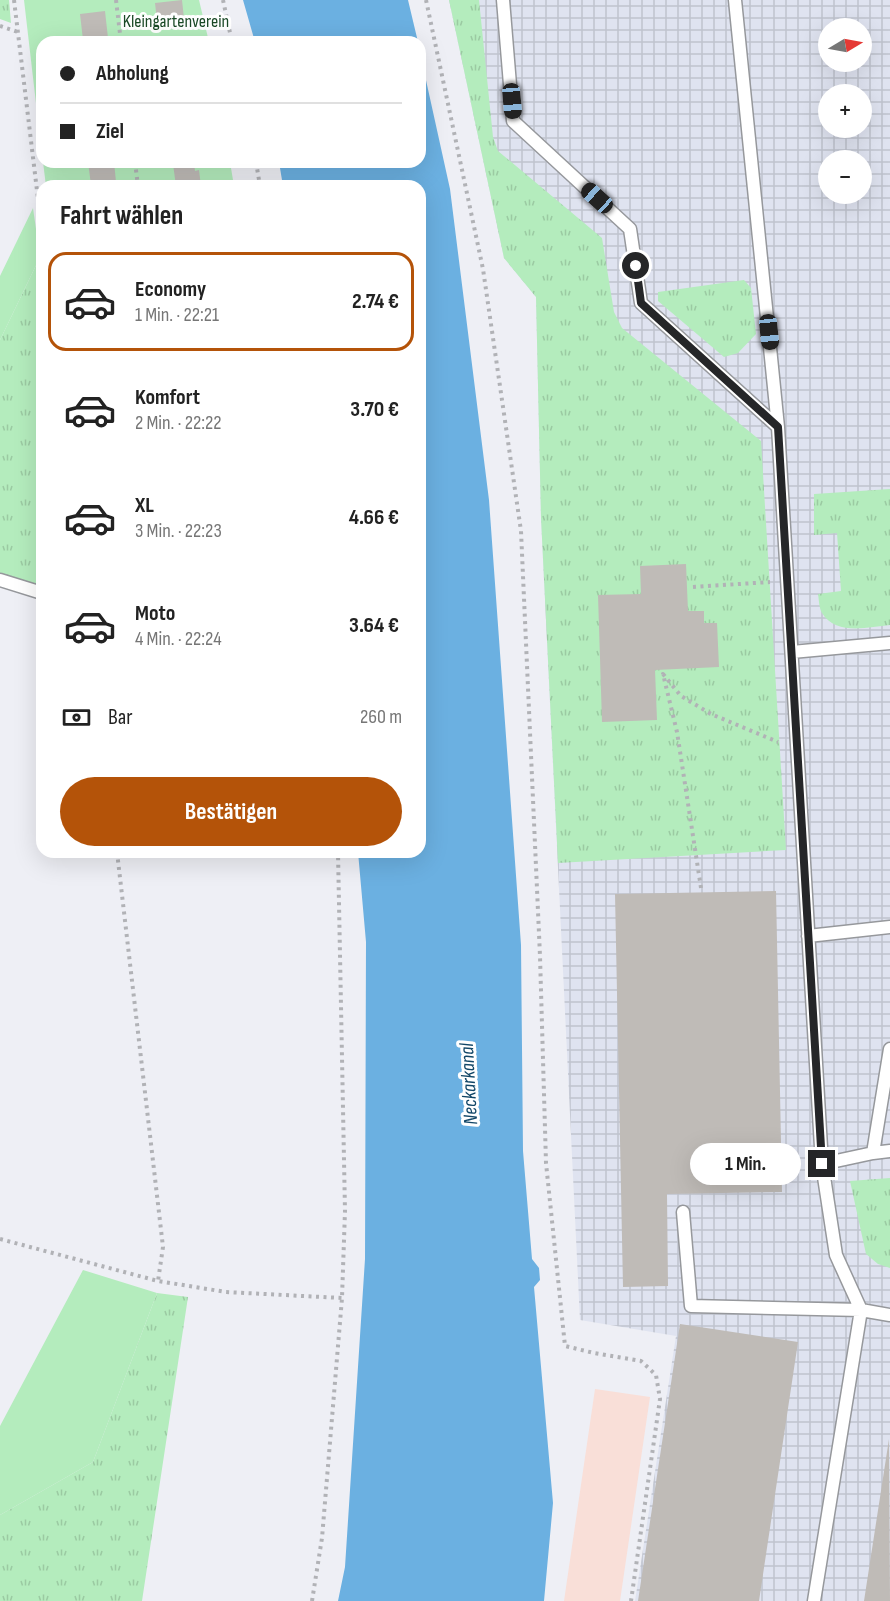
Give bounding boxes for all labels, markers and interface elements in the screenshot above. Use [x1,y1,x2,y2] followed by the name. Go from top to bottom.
[123,11,229,32] park label: Kleingartenverein
[818,18,872,72] north arrow
[818,18,872,204] map controls
[96,60,169,87] text: Abholung
[501,82,523,120] car
[818,84,872,138] button: +
[96,118,124,145] text: Ziel
[818,150,872,204] button: −
[578,179,616,217] car
[60,200,183,232] text: Fahrt wählen
[622,252,649,279] route start
[63,275,117,329] icon: car
[135,276,206,303] text: Economy
[352,288,399,315] text: 2.74 €
[135,303,219,327] text: 1 Min. · 22:21
[758,313,780,351] car
[63,383,117,437] icon: car
[135,384,200,411] text: Komfort
[350,396,399,423] text: 3.70 €
[135,411,221,435] text: 2 Min. · 22:22
[63,491,117,545] icon: car
[135,492,154,519] text: XL
[349,504,399,531] text: 4.66 €
[135,519,222,543] text: 3 Min. · 22:23
[63,599,117,653] icon: car
[135,600,175,627] text: Moto
[349,612,399,639] text: 3.64 €
[135,627,222,651] text: 4 Min. · 22:24
[60,701,93,734] icon: cash
[108,704,133,731] text: Bar
[360,705,402,729] text: 260 m
[60,777,402,846] button: Bestätigen
[455,1041,483,1126] water label: Neckarkanal
[690,1143,801,1185] callout: 1 Min.
[808,1150,835,1177] route end
[725,1152,766,1176] text: 1 Min.

